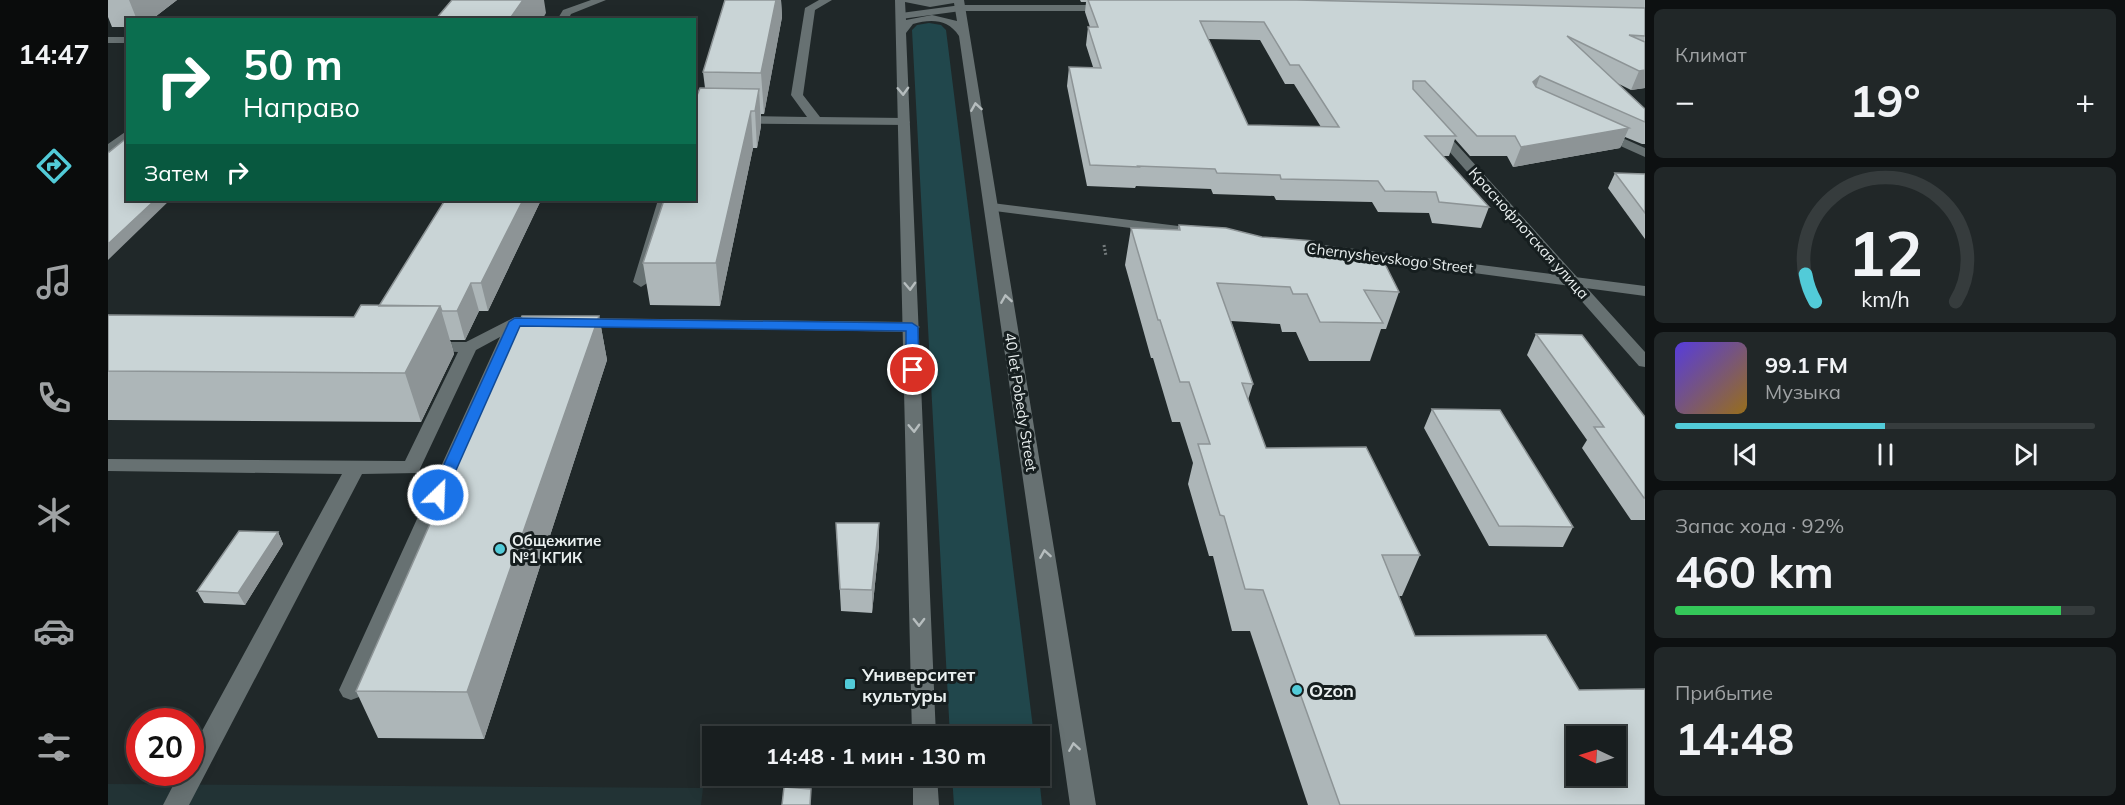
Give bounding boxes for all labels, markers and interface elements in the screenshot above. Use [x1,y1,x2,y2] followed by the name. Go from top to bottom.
[18,37,90,71] text: 14:47
[243,38,343,91] text: 50 m
[144,42,222,120] icon: right
[1675,42,1747,67] text: Климат
[1849,72,1921,128] text: 19°
[1675,80,1695,121] text: −
[2075,80,2095,121] text: +
[897,87,909,96] one-way arrow
[243,90,360,124] text: Направо
[970,102,983,112] one-way arrow
[33,145,75,187] icon: directions
[221,156,254,189] icon: right
[144,159,209,187] text: Затем
[1465,163,1593,303] street label: Краснофлотская улица
[1848,213,1922,292] text: 12
[1306,238,1474,278] street label: Chernyshevskogo Street
[33,261,75,303] icon: music
[904,282,917,291] one-way arrow
[1861,285,1909,312] text: km/h
[1000,295,1012,304] one-way arrow
[1001,331,1041,473] street label: 40 let Pobedy Street
[887,344,938,395] pin
[1765,351,1848,379] text: 99.1 FM
[896,353,929,386] icon: arrive
[33,377,75,419] icon: phone
[1765,379,1841,404] text: Музыка
[908,423,921,432] one-way arrow
[1729,438,1762,471] icon: previous
[1869,438,1902,471] icon: pause
[2009,438,2042,471] icon: next
[406,463,470,527] position arrow
[33,494,75,536] icon: climate
[1675,513,1844,538] text: Запас хода · 92%
[512,531,601,567] place label: Общежитие №1 КГИК
[493,542,507,556] marker: Общежитие №1 КГИК
[1675,543,1834,599] text: 460 km
[1039,550,1051,559] one-way arrow
[33,610,75,652] icon: car
[913,618,926,627] one-way arrow
[861,663,976,707] place label: Университет культуры
[843,677,857,691] marker: Университет культуры
[1309,679,1354,702] place label: Ozon
[1675,680,1773,705] text: Прибытие
[1290,683,1304,697] marker: Ozon
[126,708,204,786] speed limit sign: 20
[1675,710,1794,766] text: 14:48
[33,726,75,768] icon: filters
[1566,726,1626,786] north arrow
[1566,726,1626,786] map controls
[766,742,986,770] text: 14:48 · 1 мин · 130 m
[1069,743,1081,752] one-way arrow

